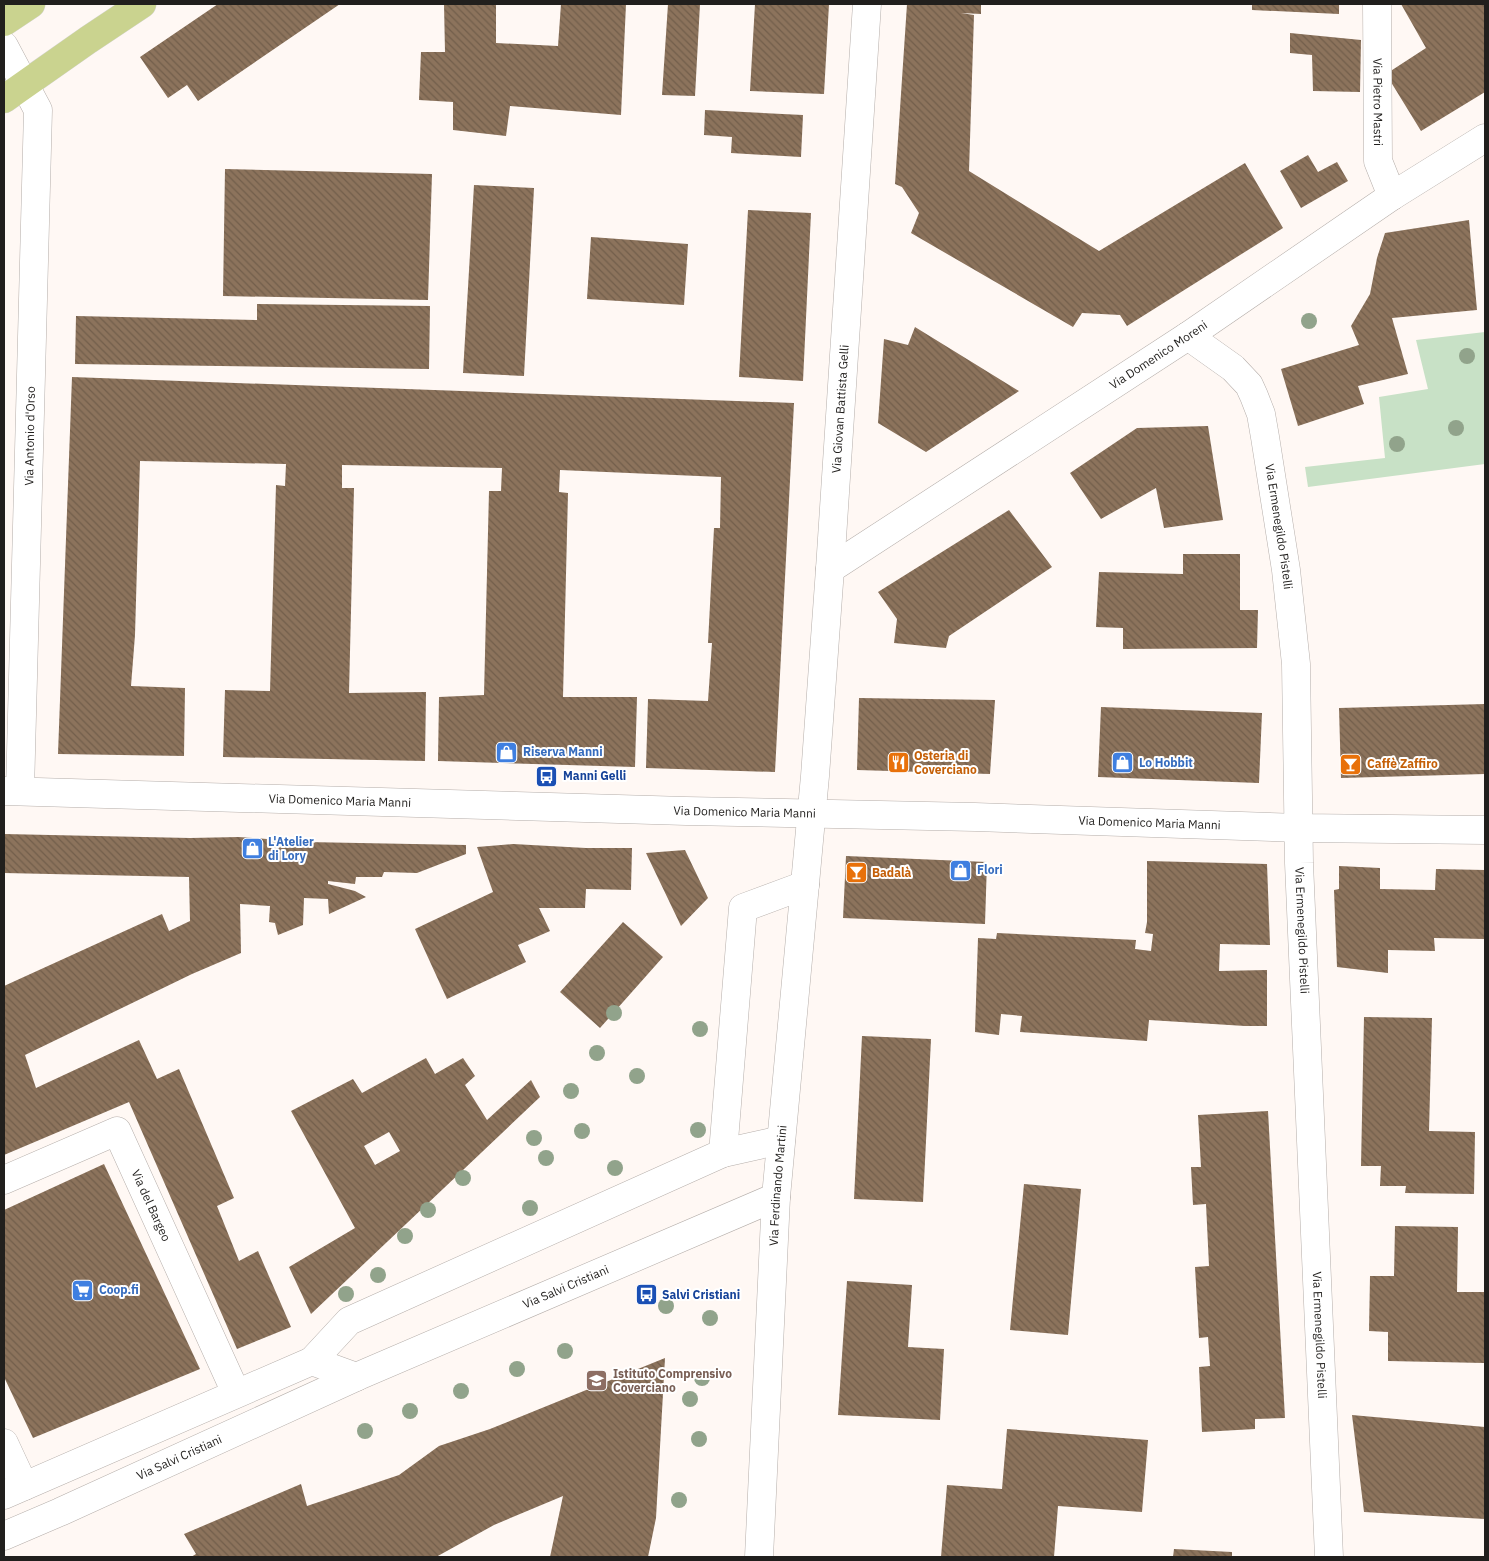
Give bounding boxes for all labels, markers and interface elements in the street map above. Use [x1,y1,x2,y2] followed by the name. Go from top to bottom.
[1370,58,1386,146] street label: Via Pietro Mastri
[1106,317,1210,392] street label: Via Domenico Moreni
[828,344,852,474] street label: Via Giovan Battista Gelli
[21,386,38,486] street label: Via Antonio d'Orso
[1262,463,1296,590] street label: Via Ermenegildo Pistelli
[495,740,519,764] shop icon: Riserva Manni
[523,744,603,759] place label: Riserva Manni
[914,748,977,777] place label: Osteria di Coverciano
[886,751,910,775] restaurant icon: Osteria di Coverciano
[1111,751,1135,775] shop icon: Lo Hobbit
[1339,752,1363,776] bar icon: Caffè Zaffiro
[1139,755,1193,770] place label: Lo Hobbit
[1367,756,1438,771] place label: Caffè Zaffiro
[535,764,559,788] bus stop icon: Manni Gelli
[563,768,626,783] place label: Manni Gelli
[268,791,411,810] street label: Via Domenico Maria Manni
[673,803,816,821] street label: Via Domenico Maria Manni
[1078,813,1221,832] street label: Via Domenico Maria Manni
[268,834,314,863] place label: L'Atelier di Lory
[240,837,264,861] shop icon: L'Atelier di Lory
[949,858,973,882] shop icon: Flori
[844,861,868,885] bar icon: Badalà
[977,862,1003,877] place label: Flori
[872,865,912,880] place label: Badalà
[1292,867,1313,994] street label: Via Ermenegildo Pistelli
[766,1124,790,1246] street label: Via Ferdinando Martini
[128,1167,174,1244] street label: Via del Bargeo
[520,1262,611,1312] street label: Via Salvi Cristiani
[1310,1271,1330,1399] street label: Via Ermenegildo Pistelli
[71,1278,95,1302] supermarket icon: Coop.fi
[99,1282,139,1297] place label: Coop.fi
[634,1283,658,1307] bus stop icon: Salvi Cristiani
[662,1287,740,1302] place label: Salvi Cristiani
[613,1366,732,1395] place label: Istituto Comprensivo Coverciano
[585,1369,609,1393] school or university icon: Istituto Comprensivo Coverciano
[134,1431,224,1483] street label: Via Salvi Cristiani

